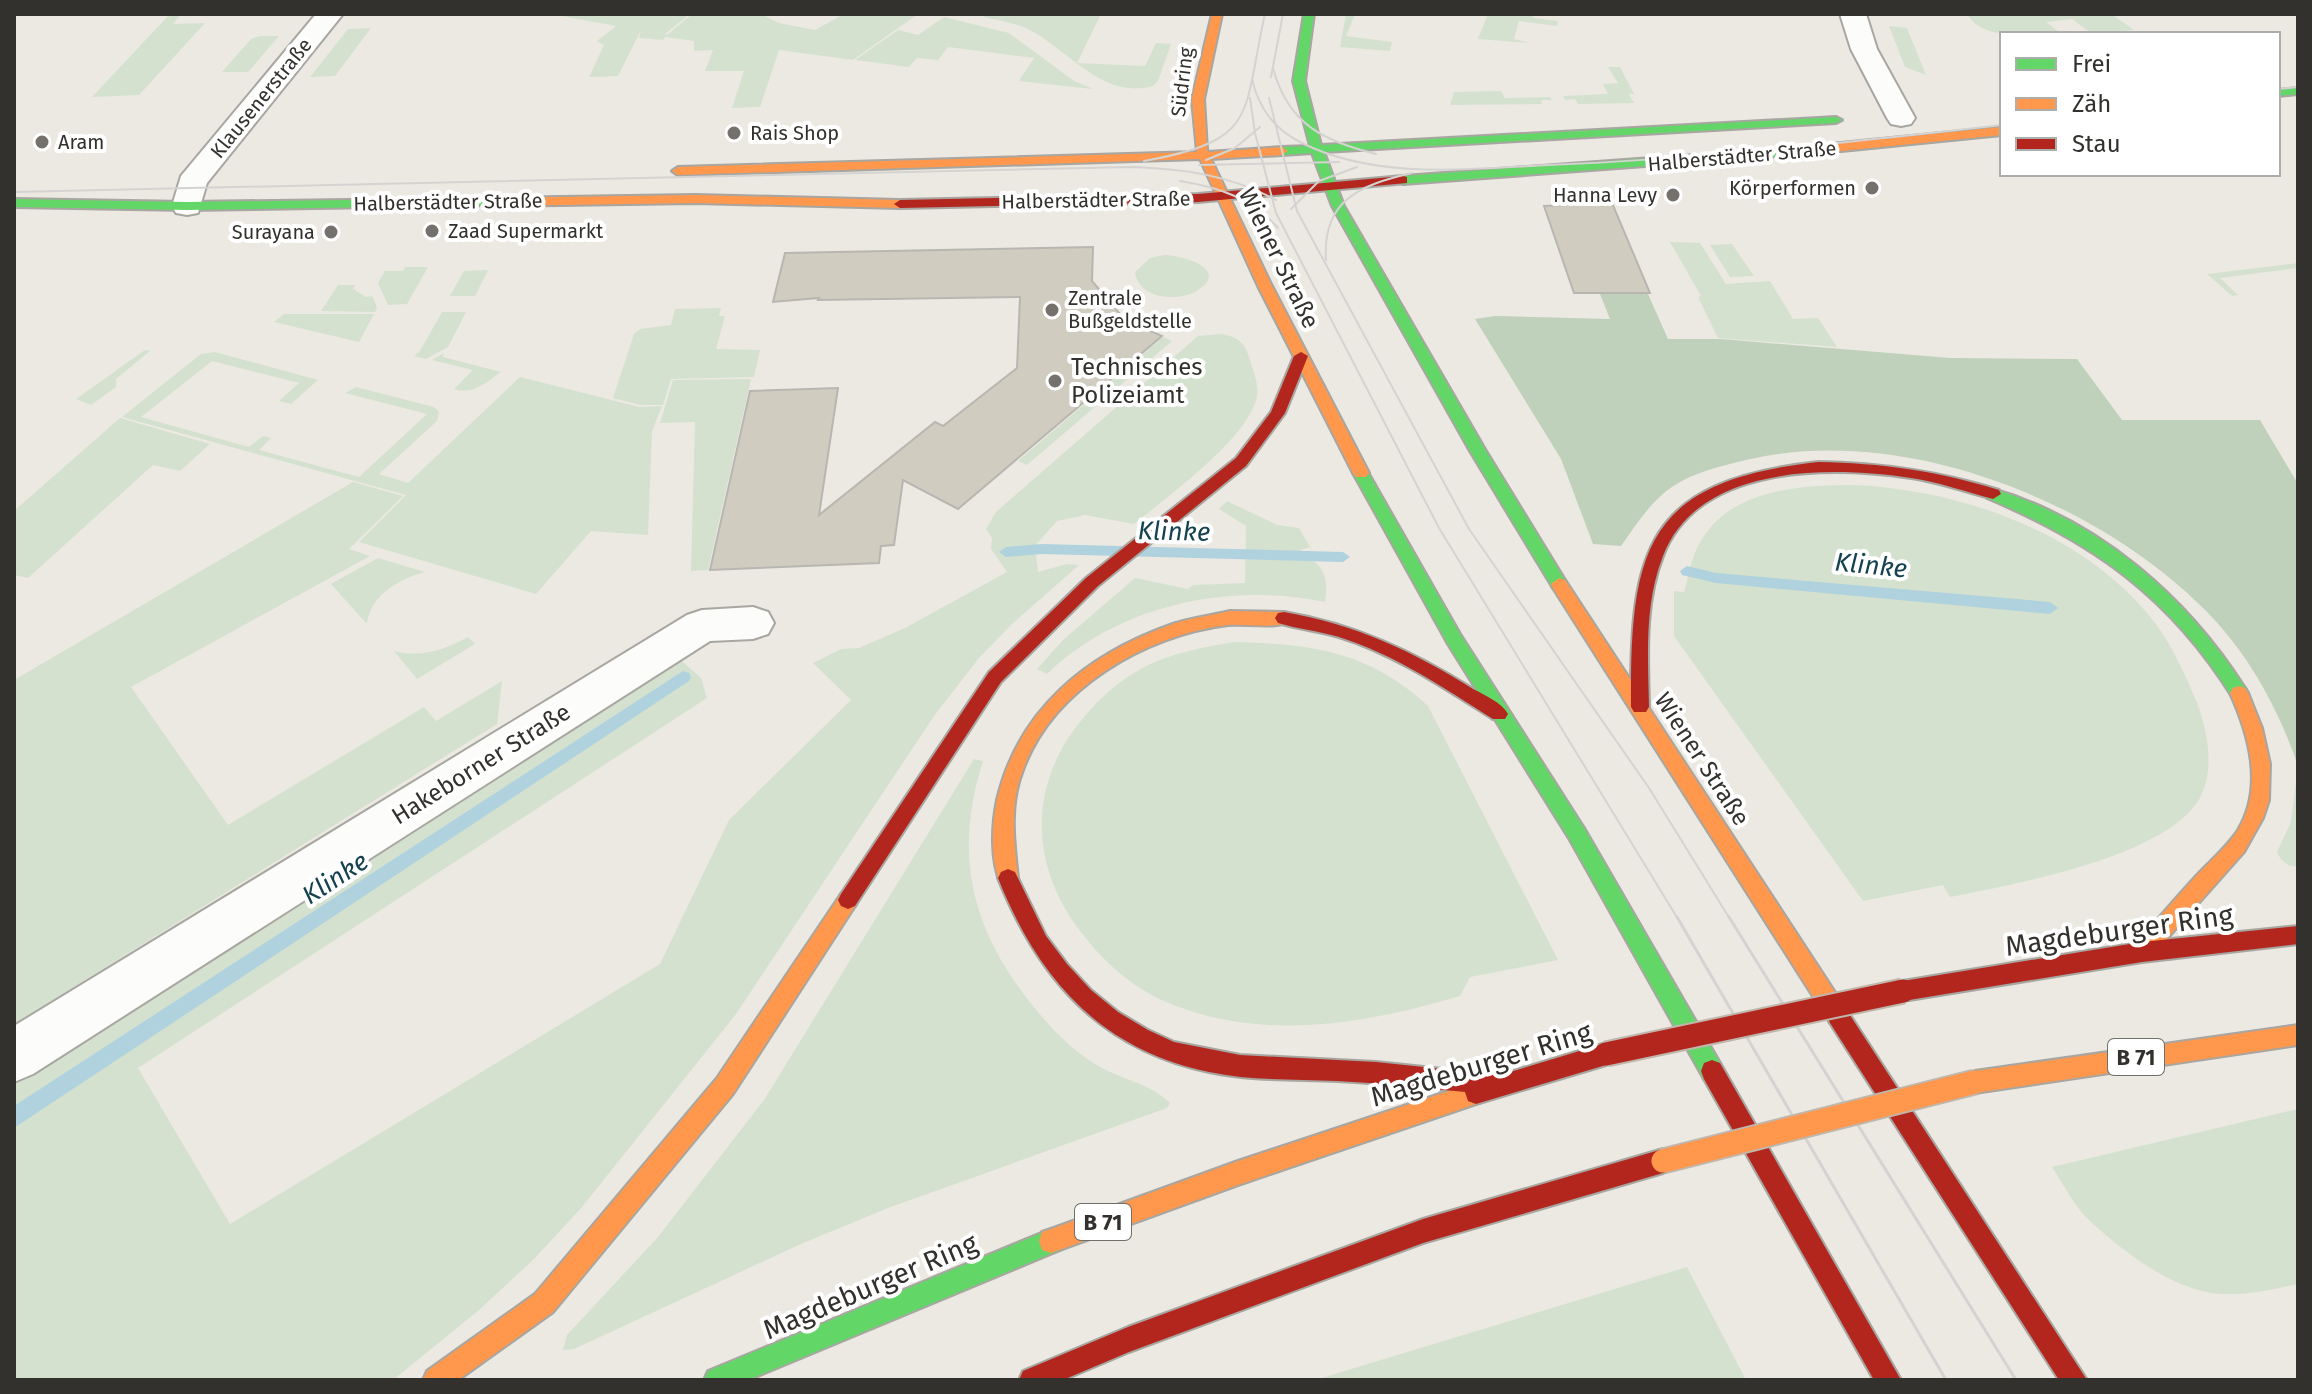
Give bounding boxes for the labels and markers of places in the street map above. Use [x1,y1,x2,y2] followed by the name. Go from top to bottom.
[750,121,839,145] place label: Rais Shop
[725,124,743,142] marker: Rais Shop
[58,130,105,154] place label: Aram
[33,133,51,151] marker: Aram
[1729,176,1856,200] place label: Körperformen
[1863,179,1881,197] marker: Körperformen
[1553,183,1657,207] place label: Hanna Levy
[1664,186,1682,204] marker: Hanna Levy
[448,219,604,243] place label: Zaad Supermarkt
[232,220,315,244] place label: Surayana
[423,222,441,240] marker: Zaad Supermarkt
[322,223,340,241] marker: Surayana
[1068,286,1192,333] place label: Zentrale Bußgeldstelle
[1043,301,1061,319] marker: Zentrale Bußgeldstelle
[1071,353,1203,409] place label: Technisches Polizeiamt
[1046,372,1064,390] marker: Technisches Polizeiamt

